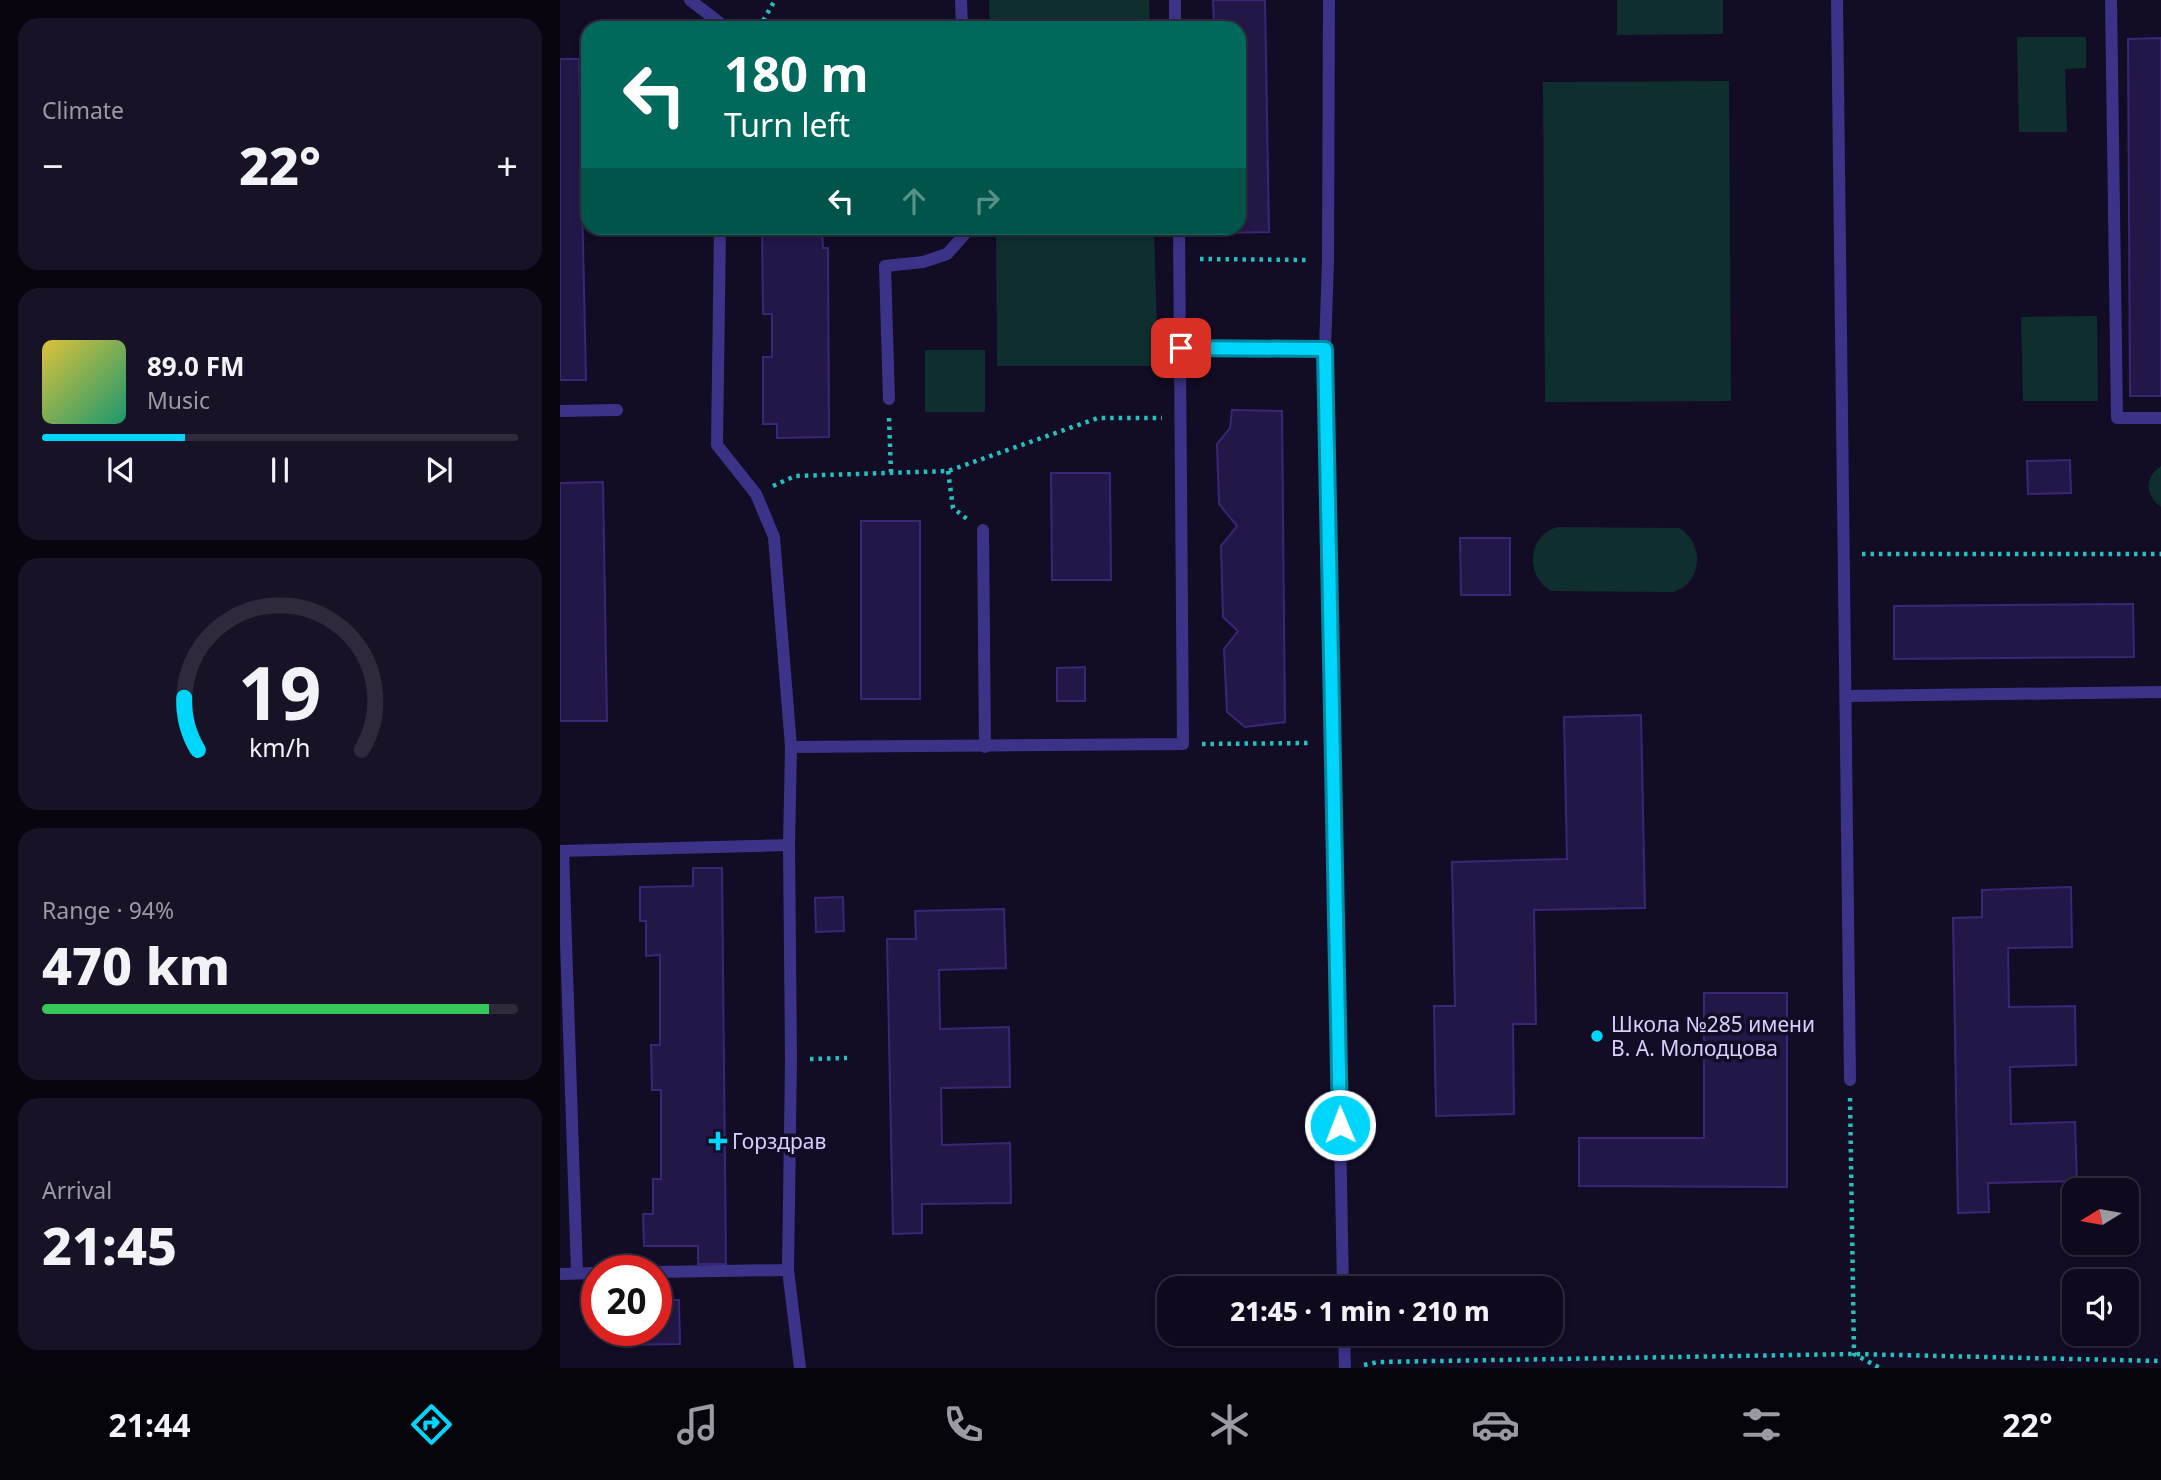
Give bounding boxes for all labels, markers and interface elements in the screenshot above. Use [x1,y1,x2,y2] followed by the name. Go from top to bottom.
[724,40,869,106] text: 180 m
[609,49,700,140] icon: left
[42,94,124,126] text: Climate
[724,103,850,146] text: Turn left
[239,129,321,200] text: 22°
[42,139,64,191] text: −
[496,139,518,191] text: +
[822,182,860,220] icon: left
[895,182,933,220] icon: ahead
[968,182,1006,220] icon: right
[1151,318,1211,378] pin
[1162,329,1200,367] icon: arrive
[147,348,244,384] text: 89.0 FM
[147,384,210,416] text: Music
[102,451,140,489] icon: previous
[261,451,299,489] icon: pause
[420,451,458,489] icon: next
[238,642,322,741] text: 19
[249,730,311,764] text: km/h
[42,894,174,926] text: Range · 94%
[42,929,230,1000] text: 470 km
[1611,1010,1815,1062] place label: Школа №285 имени В. А. Молодцова
[1589,1028,1605,1044] marker: Школа №285 имени В. А. Молодцова
[1303,1088,1377,1162] position arrow
[732,1127,826,1155] place label: Горздрав
[710,1133,726,1149] marker: Горздрав
[42,1174,112,1206] text: Arrival
[2062,1178,2138,1255] north arrow
[2062,1178,2139,1346] map controls
[42,1209,177,1280] text: 21:45
[581,1255,672,1346] speed limit sign: 20
[2062,1269,2139,1346] button: sound
[1230,1293,1490,1329] text: 21:45 · 1 min · 210 m
[407,1400,456,1449] icon: directions
[673,1400,722,1449] icon: music
[939,1400,988,1449] icon: phone
[1205,1400,1254,1449] icon: climate
[1471,1400,1520,1449] icon: car
[1737,1400,1786,1449] icon: filters
[108,1403,191,1446] text: 21:44
[2002,1403,2053,1446] text: 22°

